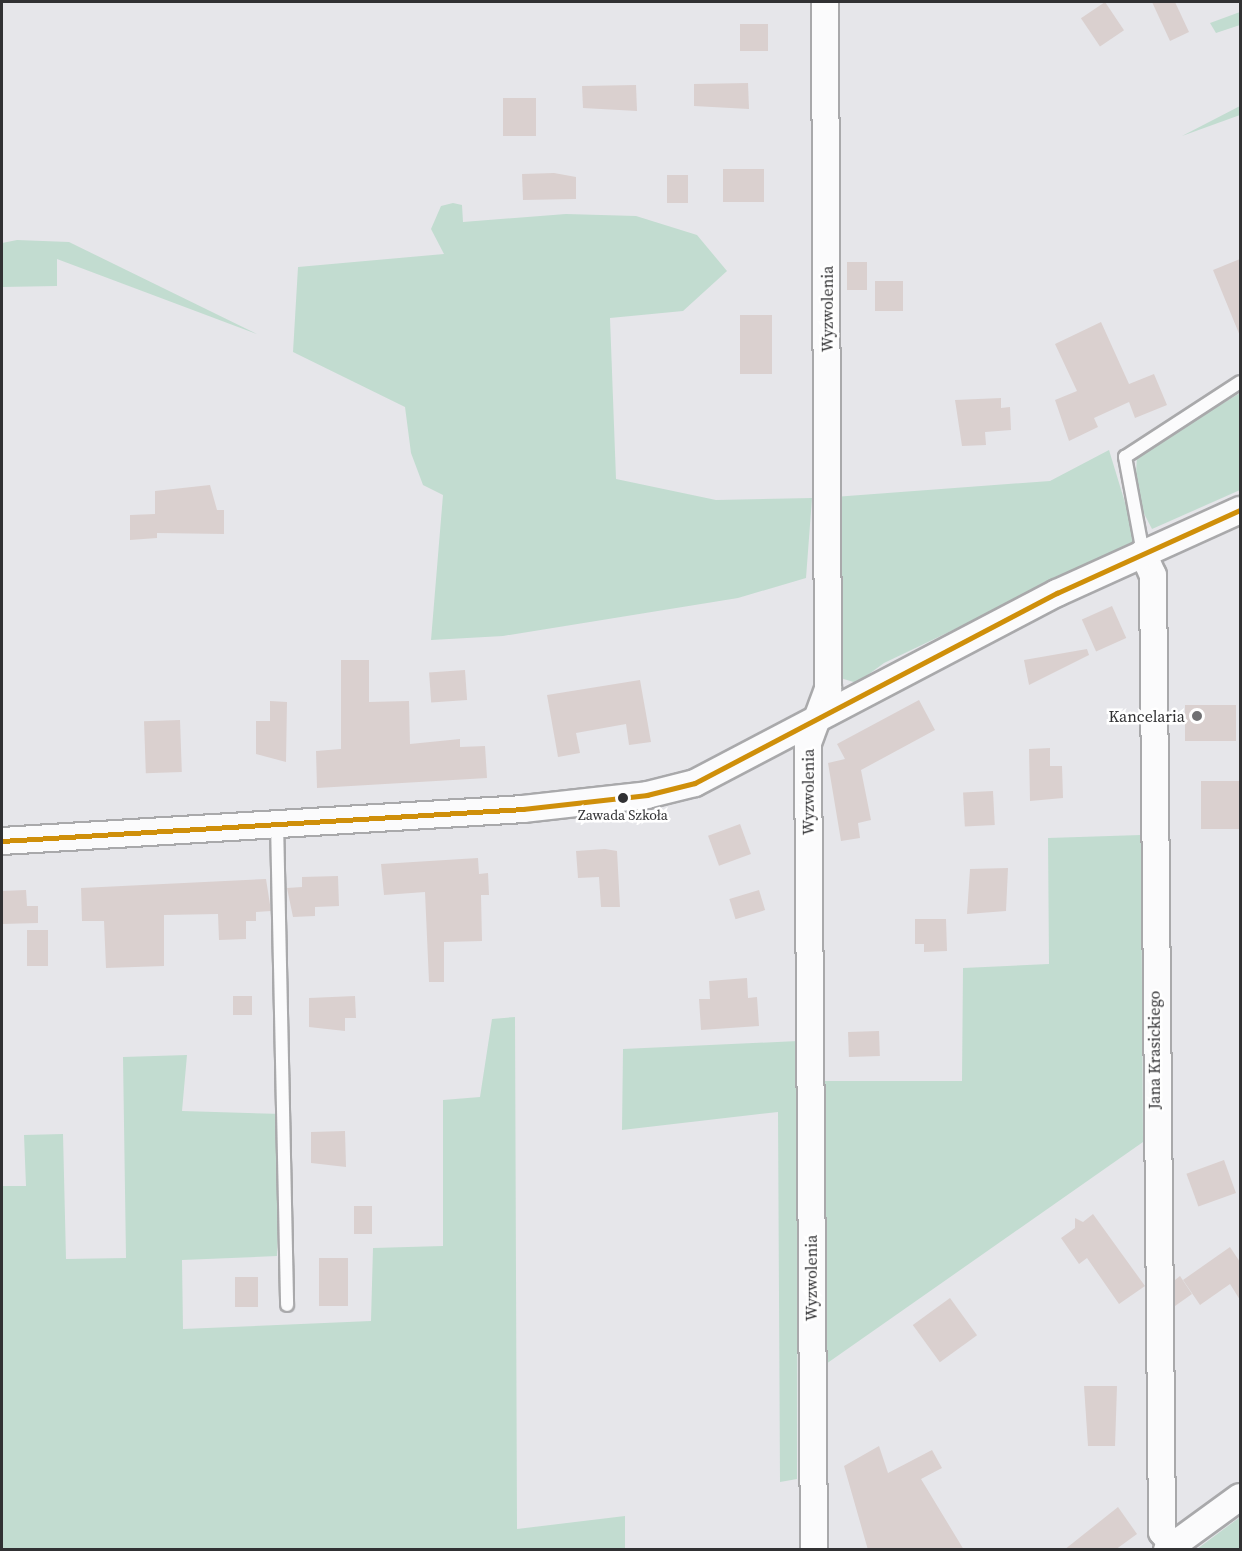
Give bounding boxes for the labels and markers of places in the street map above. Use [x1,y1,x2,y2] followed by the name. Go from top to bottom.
[1109,706,1185,726] place label: Kancelaria
[1190,709,1204,723] marker: Kancelaria
[617,792,629,804] marker: Zawada Szkoła
[578,807,668,823] place label: Zawada Szkoła

